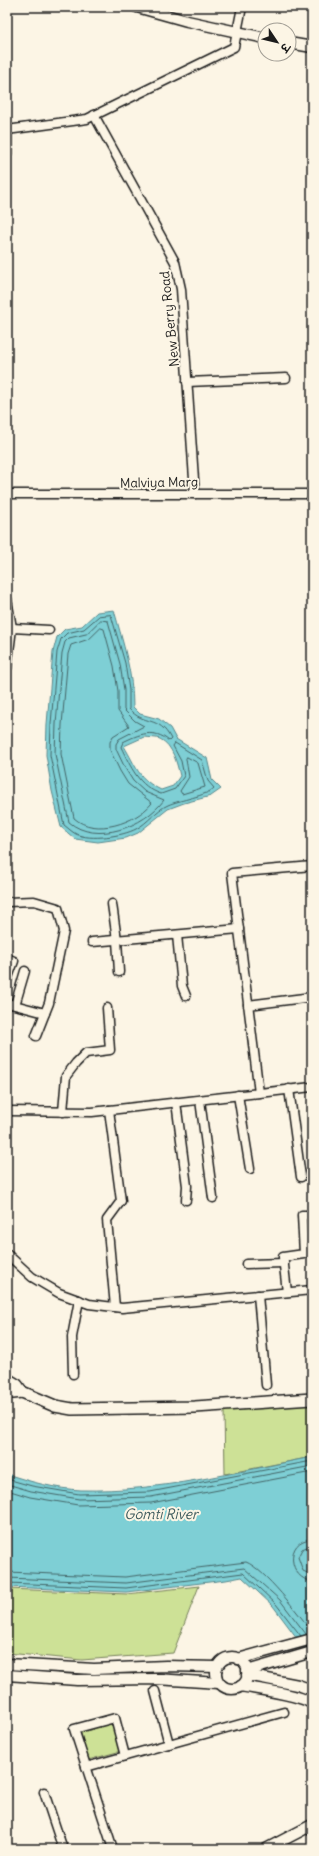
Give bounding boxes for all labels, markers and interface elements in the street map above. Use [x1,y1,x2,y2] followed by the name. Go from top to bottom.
[257,22,297,62] north arrow
[276,40,294,56] text: उ
[156,270,183,368] street label: New Berry Road
[120,473,198,492] street label: Malviya Marg
[124,1505,200,1523] water label: Gomti River

